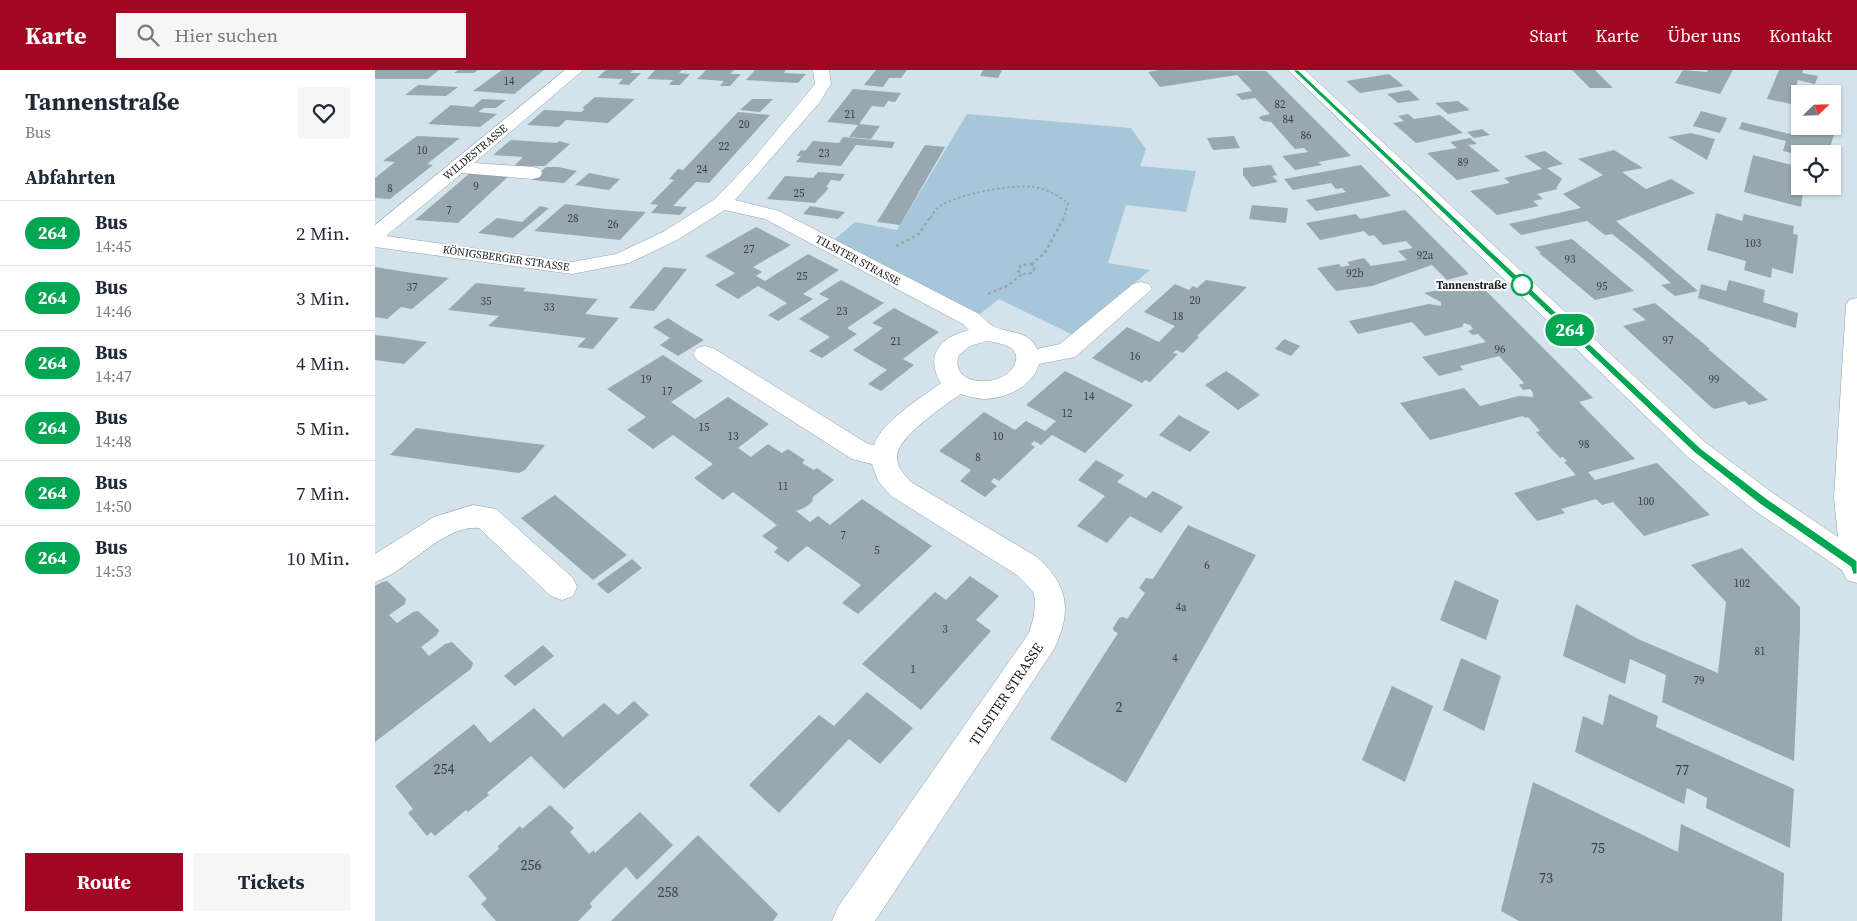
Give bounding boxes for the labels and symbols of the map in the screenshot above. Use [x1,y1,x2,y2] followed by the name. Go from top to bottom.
[504,74,515,89] house number: 14
[1791,85,1841,135] north arrow
[1275,97,1286,112] house number: 82
[845,107,856,122] house number: 21
[1283,112,1294,127] house number: 84
[739,117,750,132] house number: 20
[440,121,511,184] street label: WILDESTRASSE
[1301,128,1312,143] house number: 86
[719,139,730,154] house number: 22
[417,143,428,158] house number: 10
[819,146,830,161] house number: 23
[1458,155,1469,170] house number: 89
[697,162,708,177] house number: 24
[473,179,479,194] house number: 9
[387,181,393,196] house number: 8
[794,186,805,201] house number: 25
[446,203,452,218] house number: 7
[568,211,579,226] house number: 28
[608,217,619,232] house number: 26
[813,232,903,289] street label: TILSITER STRASSE
[1745,236,1762,251] house number: 103
[442,241,571,275] street label: KÖNIGSBERGER STRASSE
[744,242,755,257] house number: 27
[1417,248,1434,263] house number: 92a
[1565,252,1576,267] house number: 93
[1346,266,1364,281] house number: 92b
[797,269,808,284] house number: 25
[1511,274,1533,296] marker: Tannenstraße
[1436,278,1507,293] place label: Tannenstraße
[1597,279,1608,294] house number: 95
[407,280,418,295] house number: 37
[1190,293,1201,308] house number: 20
[481,294,492,309] house number: 35
[544,300,555,315] house number: 33
[837,304,848,319] house number: 23
[1173,309,1184,324] house number: 18
[1541,314,1599,346] line badge: 264
[1663,333,1674,348] house number: 97
[891,334,902,349] house number: 21
[1495,342,1506,357] house number: 96
[1130,349,1141,364] house number: 16
[641,372,652,387] house number: 19
[1709,372,1720,387] house number: 99
[662,384,673,399] house number: 17
[1084,389,1095,404] house number: 14
[1062,406,1073,421] house number: 12
[699,420,710,435] house number: 15
[728,429,739,444] house number: 13
[993,429,1004,444] house number: 10
[1579,437,1590,452] house number: 98
[975,450,981,465] house number: 8
[778,479,789,494] house number: 11
[1638,494,1655,509] house number: 100
[840,528,846,543] house number: 7
[874,543,880,558] house number: 5
[1204,558,1210,573] house number: 6
[1734,576,1751,591] house number: 102
[1175,600,1187,615] house number: 4a
[942,622,948,637] house number: 3
[964,639,1048,749] street label: TILSITER STRASSE
[1755,644,1766,659] house number: 81
[1172,651,1178,666] house number: 4
[910,662,916,677] house number: 1
[1694,673,1705,688] house number: 79
[1116,697,1123,717] house number: 2
[434,759,455,779] house number: 254
[1675,760,1689,780] house number: 77
[1591,838,1605,858] house number: 75
[521,855,542,875] house number: 256
[1539,868,1553,888] house number: 73
[658,882,679,902] house number: 258

